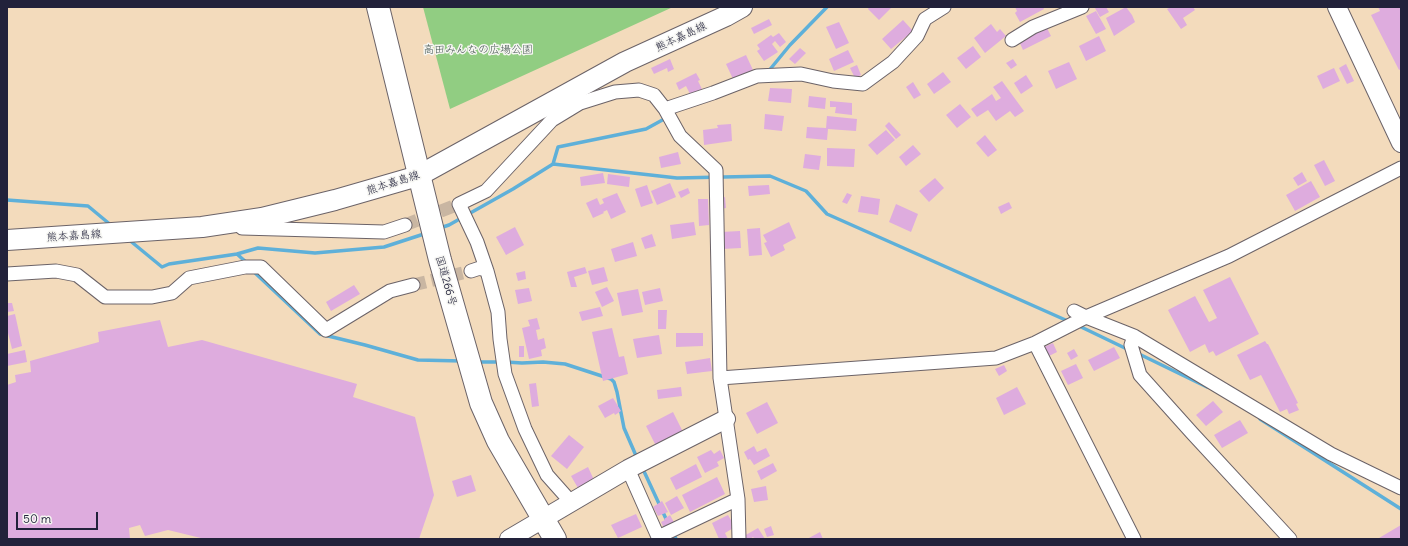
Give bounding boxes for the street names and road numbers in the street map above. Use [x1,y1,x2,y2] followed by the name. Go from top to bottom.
[653,19,709,55] street label: 熊本嘉島線
[365,168,421,198] street label: 熊本嘉島線
[46,227,102,245] street label: 熊本嘉島線
[433,254,459,308] street label: 国道266号

